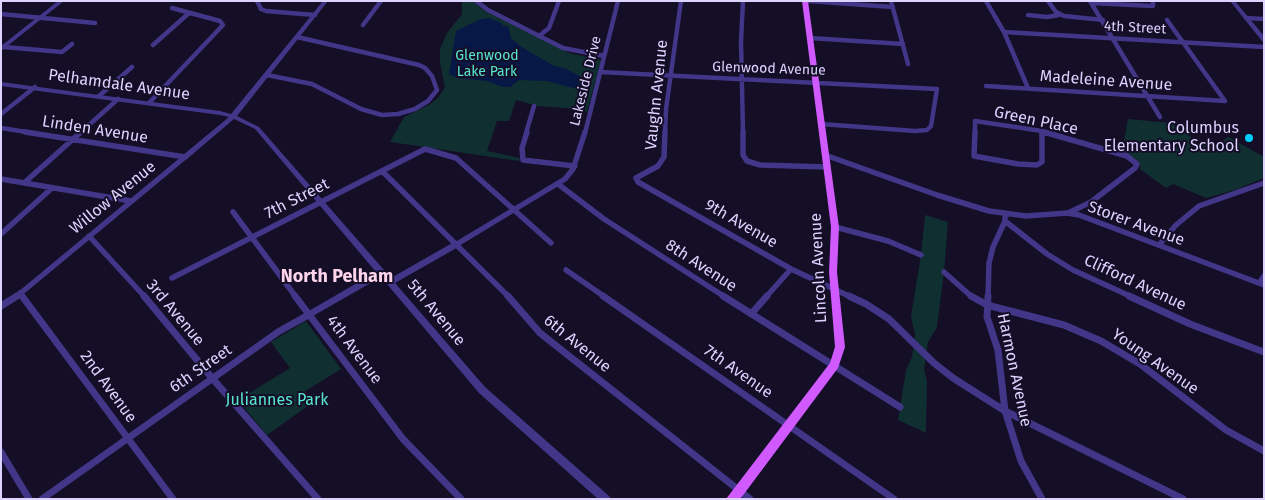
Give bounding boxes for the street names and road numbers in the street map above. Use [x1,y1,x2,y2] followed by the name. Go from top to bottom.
[1103,18,1167,38] street label: 4th Street
[567,34,605,128] street label: Lakeside Drive
[642,39,672,151] street label: Vaughn Avenue
[712,59,826,79] street label: Glenwood Avenue
[47,66,191,104] street label: Pelhamdale Avenue
[1039,67,1173,95] street label: Madeleine Avenue
[992,103,1080,139] street label: Green Place
[41,112,149,148] street label: Linden Avenue
[66,157,160,239] street label: Willow Avenue
[261,175,333,223] street label: 7th Street
[701,195,781,253] street label: 9th Avenue
[1085,198,1187,250] street label: Storer Avenue
[807,213,831,323] street label: Lincoln Avenue
[662,236,740,296] street label: 8th Avenue
[1081,251,1189,315] street label: Clifford Avenue
[142,276,208,350] street label: 3rd Avenue
[403,276,469,350] street label: 5th Avenue
[539,311,615,377] street label: 6th Avenue
[993,311,1035,429] street label: Harmon Avenue
[322,312,386,388] street label: 4th Avenue
[1108,325,1202,399] street label: Young Avenue
[166,341,236,397] street label: 6th Street
[700,341,776,403] street label: 7th Avenue
[75,347,141,427] street label: 2nd Avenue

